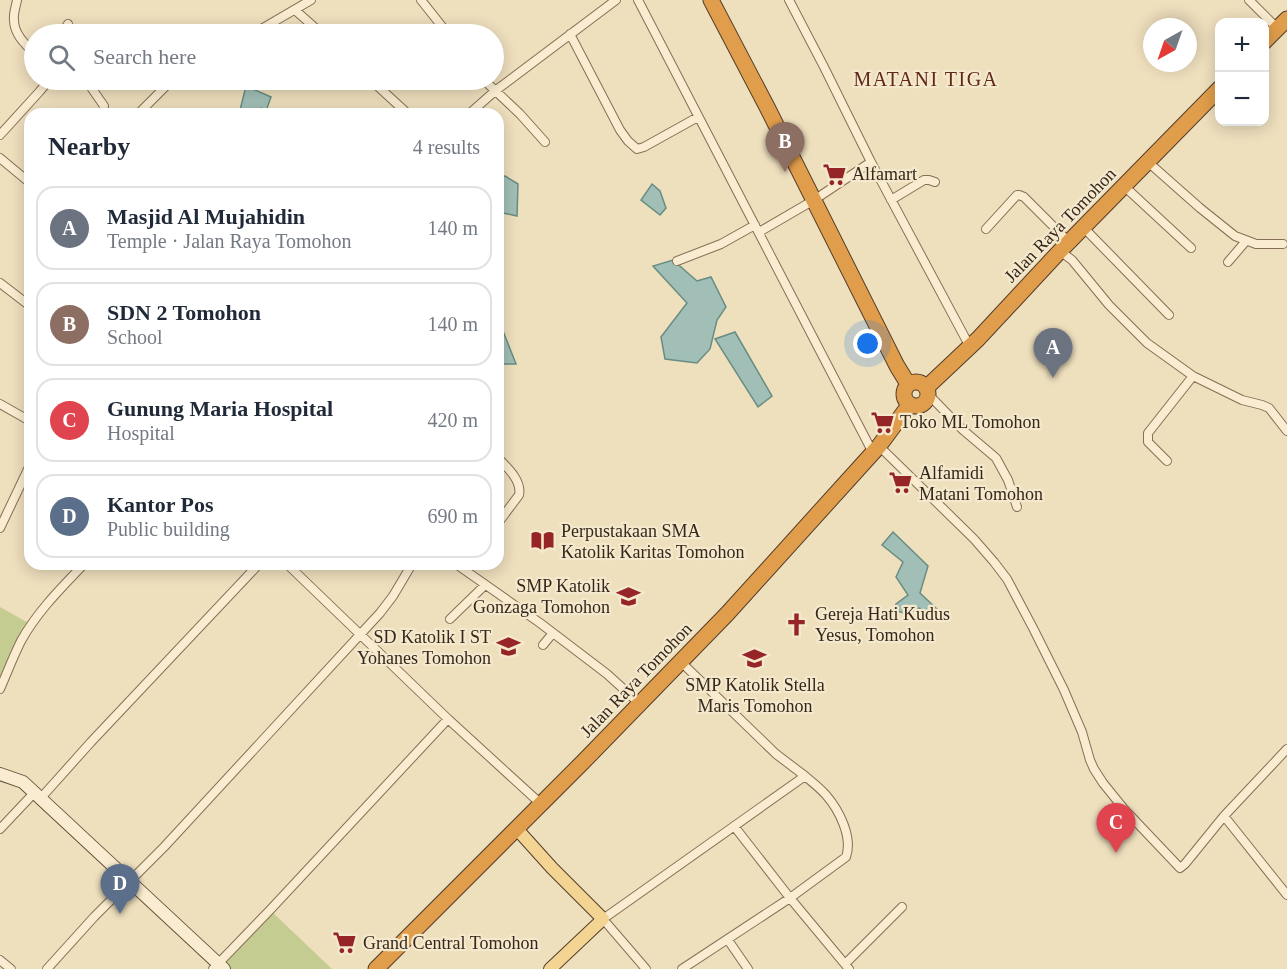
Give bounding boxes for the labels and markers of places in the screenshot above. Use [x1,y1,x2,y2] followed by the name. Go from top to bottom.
[766,122,804,172] pin: B
[821,161,847,187] supermarket icon: Alfamart
[852,164,917,184] place label: Alfamart
[1034,328,1072,378] pin: A
[869,409,895,435] supermarket icon: Toko ML Tomohon
[900,412,1040,432] place label: Toko ML Tomohon
[919,463,1043,504] place label: Alfamidi Matani Tomohon
[888,470,914,496] supermarket icon: Alfamidi Matani Tomohon
[561,521,744,562] place label: Perpustakaan SMA Katolik Karitas Tomohon
[530,528,556,554] library icon: Perpustakaan SMA Katolik Karitas Tomohon
[473,576,610,617] place label: SMP Katolik Gonzaga Tomohon
[615,583,641,609] school or university icon: SMP Katolik Gonzaga Tomohon
[815,604,950,645] place label: Gereja Hati Kudus Yesus, Tomohon
[784,611,810,637] church icon: Gereja Hati Kudus Yesus, Tomohon
[357,627,491,668] place label: SD Katolik I ST Yohanes Tomohon
[496,634,522,660] school or university icon: SD Katolik I ST Yohanes Tomohon
[742,646,768,672] school or university icon: SMP Katolik Stella Maris Tomohon
[685,675,825,716] place label: SMP Katolik Stella Maris Tomohon
[1096,804,1136,853] pin: C
[100,864,140,914] pin: D
[332,930,358,956] supermarket icon: Grand Central Tomohon
[363,933,538,953] place label: Grand Central Tomohon

